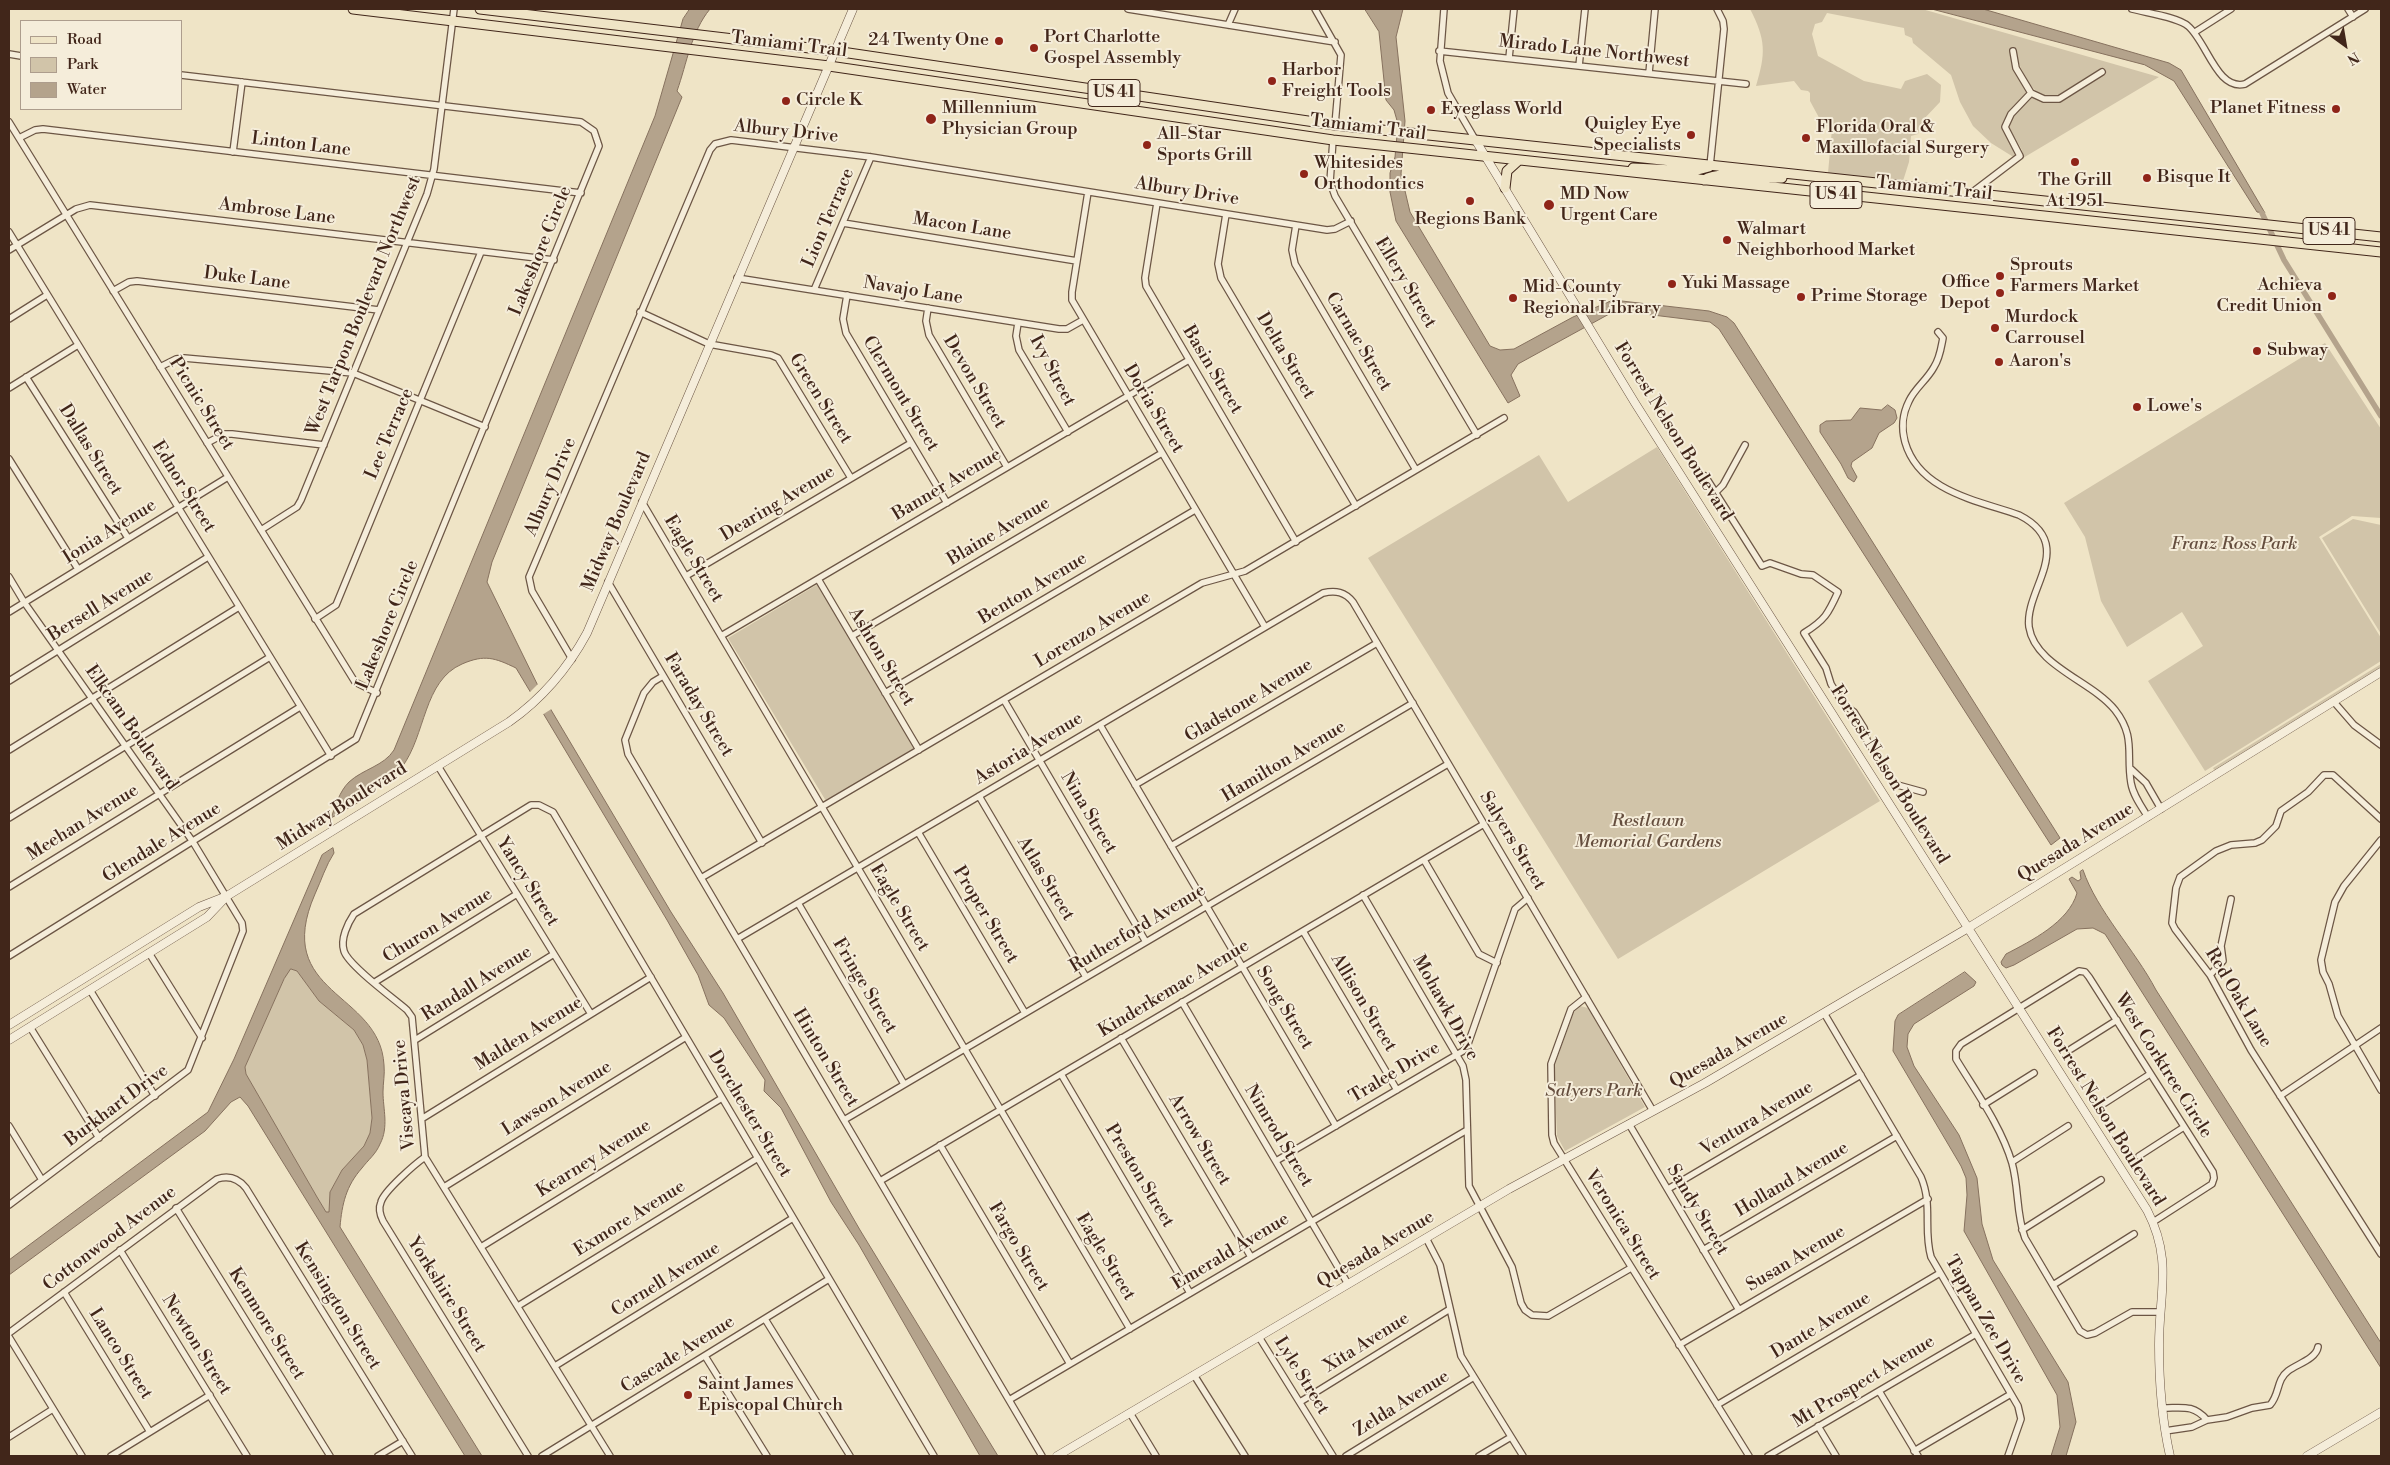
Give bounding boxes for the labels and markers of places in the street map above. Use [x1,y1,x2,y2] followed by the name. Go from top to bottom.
[1044,27,1181,70] place label: Port Charlotte Gospel Assembly
[868,30,989,52] place label: 24 Twenty One
[993,35,1005,47] marker: 24 Twenty One
[1028,42,1040,54] marker: Port Charlotte Gospel Assembly
[1282,60,1391,102] place label: Harbor Freight Tools
[1266,75,1278,87] marker: Harbor Freight Tools
[796,90,862,112] place label: Circle K
[780,95,792,107] marker: Circle K
[942,98,1078,140] place label: Millennium Physician Group
[2210,98,2326,120] place label: Planet Fitness
[1441,99,1562,121] place label: Eyeglass World
[2330,103,2342,115] marker: Planet Fitness
[1425,104,1437,116] marker: Eyeglass World
[924,112,938,126] marker: Millennium Physician Group
[1585,114,1681,156] place label: Quigley Eye Specialists
[1816,117,1989,160] place label: Florida Oral & Maxillofacial Surgery
[1157,124,1252,166] place label: All-Star Sports Grill
[1685,129,1697,141] marker: Quigley Eye Specialists
[1800,132,1812,144] marker: Florida Oral & Maxillofacial Surgery
[1141,139,1153,151] marker: All-Star Sports Grill
[1314,153,1424,195] place label: Whitesides Orthodontics
[2069,156,2081,168] marker: The Grill At 1951
[2157,167,2231,189] place label: Bisque It
[1298,168,1310,180] marker: Whitesides Orthodontics
[2038,170,2112,212] place label: The Grill At 1951
[2141,172,2153,184] marker: Bisque It
[1560,184,1658,226] place label: MD Now Urgent Care
[1464,195,1476,207] marker: Regions Bank
[1542,198,1556,212] marker: MD Now Urgent Care
[1415,209,1525,231] place label: Regions Bank
[1737,219,1915,262] place label: Walmart Neighborhood Market
[1721,234,1733,246] marker: Walmart Neighborhood Market
[2010,255,2139,298] place label: Sprouts Farmers Market
[1994,270,2006,282] marker: Sprouts Farmers Market
[1940,272,1990,314] place label: Office Depot
[1682,273,1790,295] place label: Yuki Massage
[2217,275,2322,318] place label: Achieva Credit Union
[1523,277,1661,320] place label: Mid-County Regional Library
[1666,278,1678,290] marker: Yuki Massage
[1811,286,1928,308] place label: Prime Storage
[1994,287,2006,299] marker: Office Depot
[2326,290,2338,302] marker: Achieva Credit Union
[1795,291,1807,303] marker: Prime Storage
[1507,292,1519,304] marker: Mid-County Regional Library
[2005,307,2085,350] place label: Murdock Carrousel
[1989,322,2001,334] marker: Murdock Carrousel
[2267,340,2328,362] place label: Subway
[2251,345,2263,357] marker: Subway
[2009,351,2071,373] place label: Aaron's
[1993,356,2005,368] marker: Aaron's
[2147,396,2202,418] place label: Lowe's
[2131,401,2143,413] marker: Lowe's
[698,1374,843,1416] place label: Saint James Episcopal Church
[682,1389,694,1401] marker: Saint James Episcopal Church

